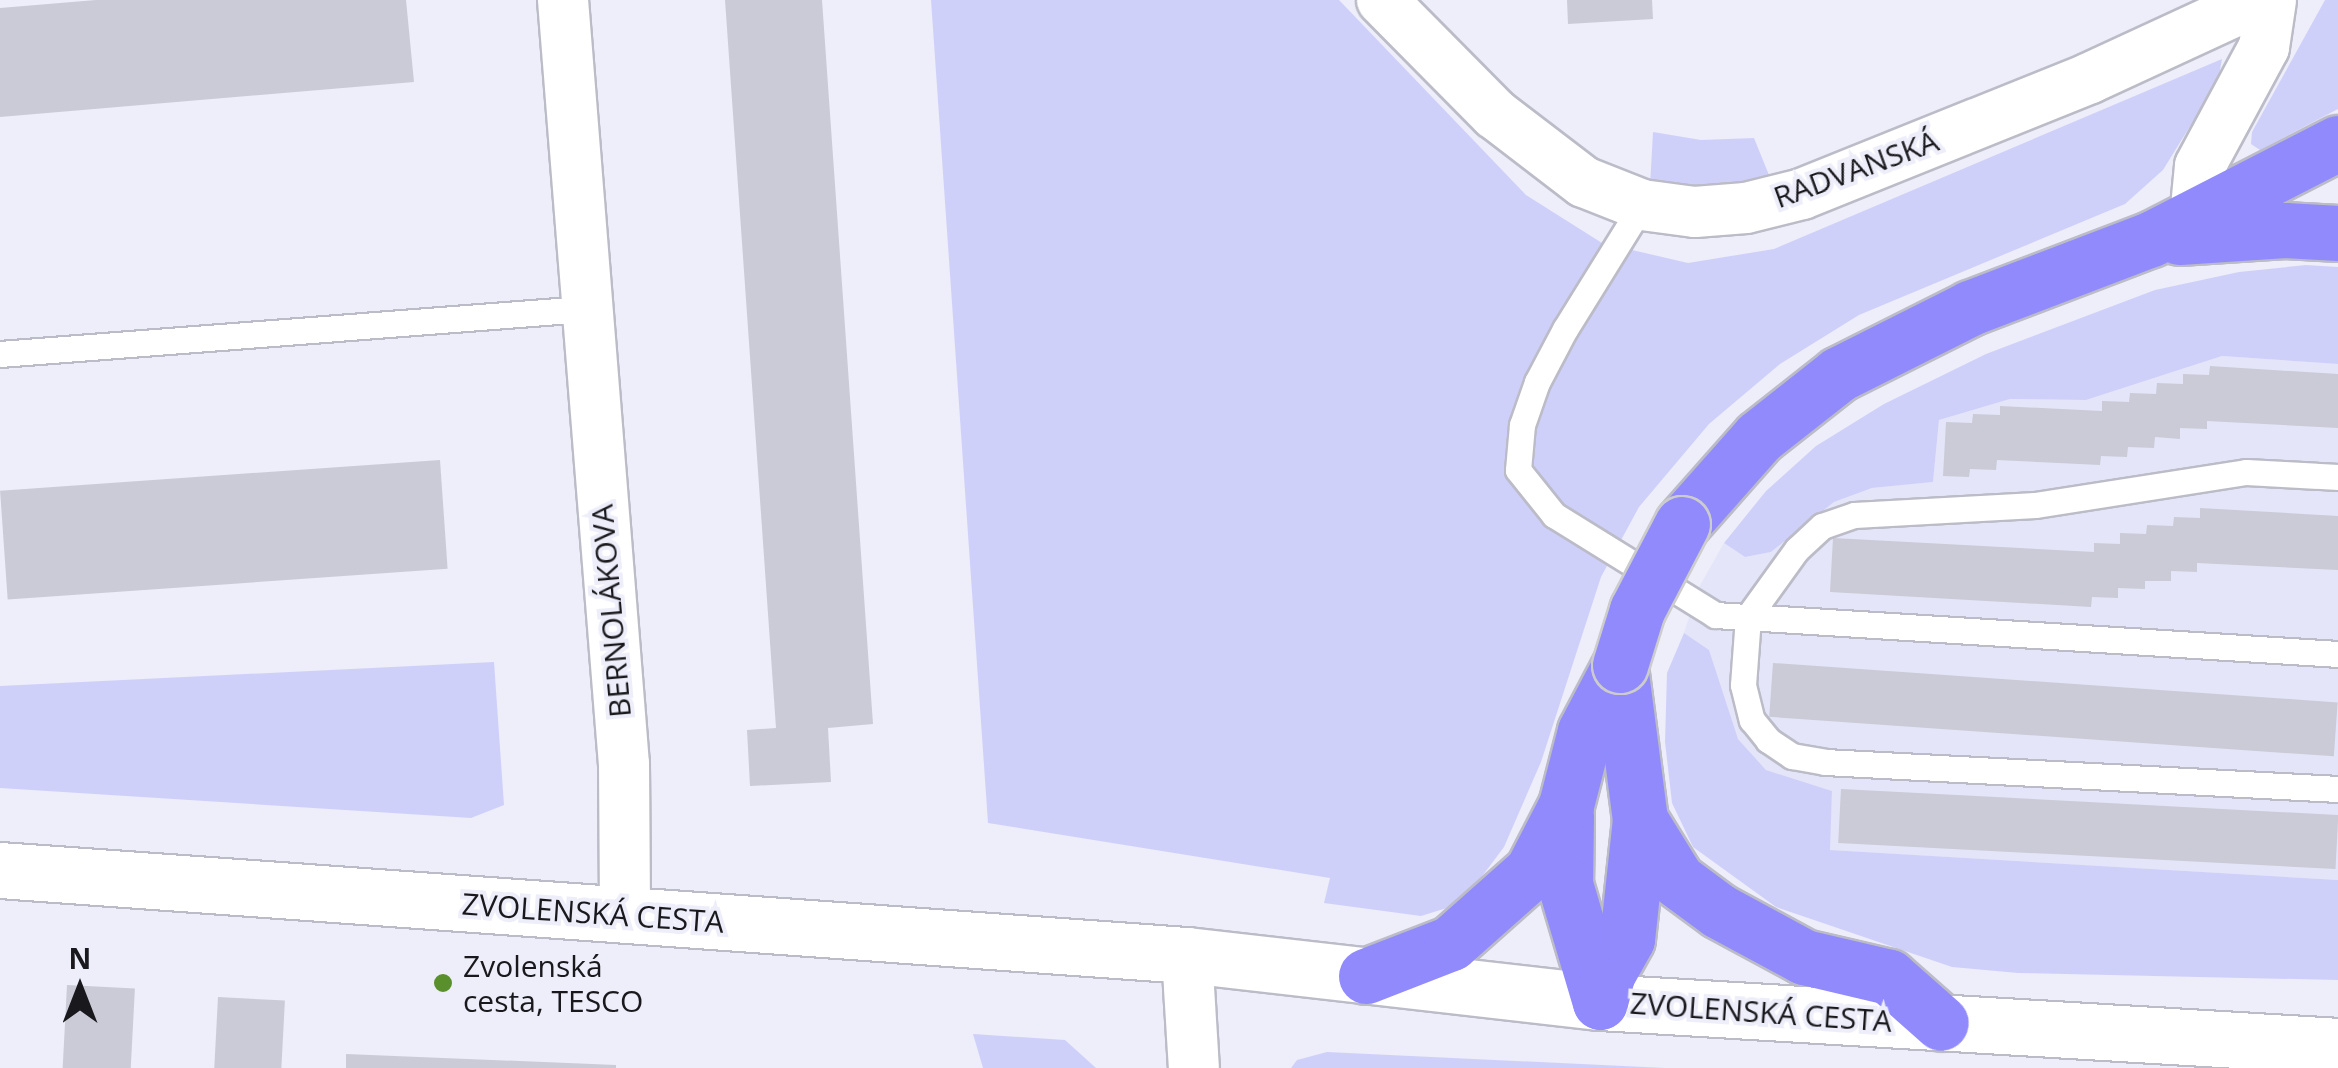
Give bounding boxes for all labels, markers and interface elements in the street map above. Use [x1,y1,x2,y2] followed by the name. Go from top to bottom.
[1769,123,1943,215] street label: RADVANSKÁ
[584,503,638,719] street label: BERNOLÁKOVA
[461,886,725,940] street label: ZVOLENSKÁ CESTA
[30,938,130,1038] north arrow
[69,939,91,977] text: N
[463,948,643,1018] place label: Zvolenská cesta, TESCO
[432,972,454,994] marker: Zvolenská cesta, TESCO
[1629,985,1893,1039] street label: ZVOLENSKÁ CESTA

